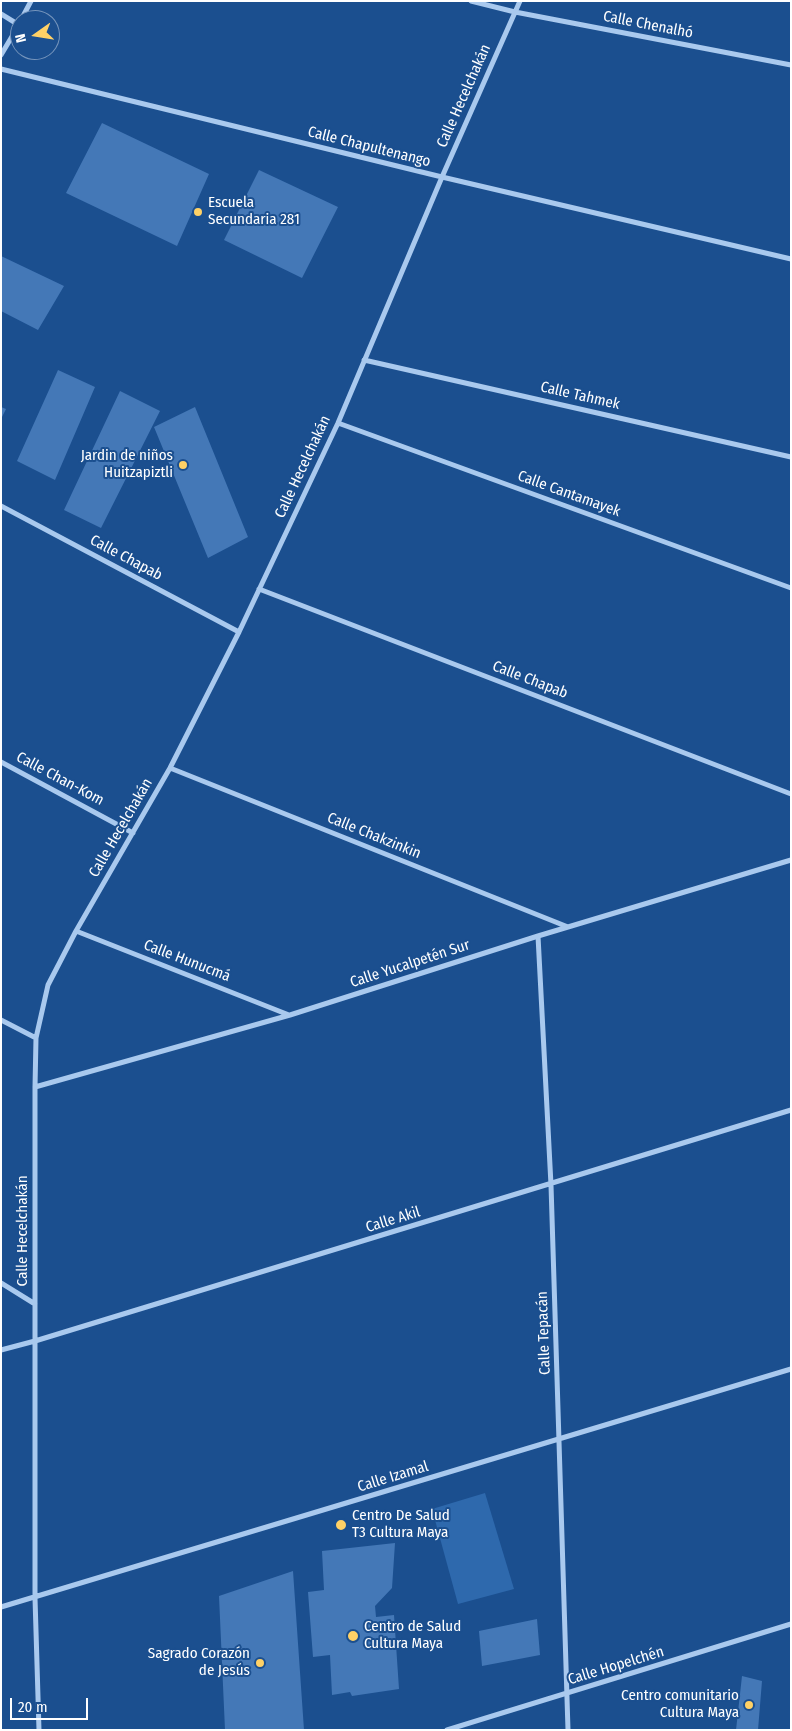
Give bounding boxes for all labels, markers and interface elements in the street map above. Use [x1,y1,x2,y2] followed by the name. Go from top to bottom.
[602,7,694,43] street label: Calle Chenalhó
[10,10,60,60] north arrow
[12,32,30,44] text: N
[433,42,495,150] street label: Calle Hecelchakán
[306,123,432,171] street label: Calle Chapultenango
[208,194,300,229] place label: Escuela Secundaria 281
[192,206,204,218] marker: Escuela Secundaria 281
[539,378,621,414] street label: Calle Tahmek
[271,413,335,521] street label: Calle Hecelchakán
[81,447,173,482] place label: Jardin de niños Huitzapiztli
[177,459,189,471] marker: Jardin de niños Huitzapiztli
[515,467,623,521] street label: Calle Cantamayek
[87,531,165,585] street label: Calle Chapab
[490,657,570,703] street label: Calle Chapab
[13,748,107,810] street label: Calle Chan-Kom
[85,775,157,881] street label: Calle Hecelchakán
[325,809,423,863] street label: Calle Chakzinkin
[141,936,233,986] street label: Calle Hunucmá
[348,936,472,992] street label: Calle Yucalpetén Sur
[14,1175,32,1287] street label: Calle Hecelchakán
[364,1203,422,1237] street label: Calle Akil
[534,1291,554,1375] street label: Calle Tepacán
[355,1458,431,1496] street label: Calle Izamal
[352,1507,450,1542] place label: Centro De Salud T3 Cultura Maya
[334,1518,348,1532] marker: Centro De Salud T3 Cultura Maya
[364,1618,461,1653] place label: Centro de Salud Cultura Maya
[346,1629,360,1643] marker: Centro de Salud Cultura Maya
[566,1643,666,1689] street label: Calle Hopelchén
[148,1645,250,1680] place label: Sagrado Corazón de Jesús
[254,1657,266,1669] marker: Sagrado Corazón de Jesús
[621,1687,739,1722] place label: Centro comunitario Cultura Maya
[12,1688,90,1720] scale bar
[18,1698,48,1716] text: 20 m
[743,1699,755,1711] marker: Centro comunitario Cultura Maya

